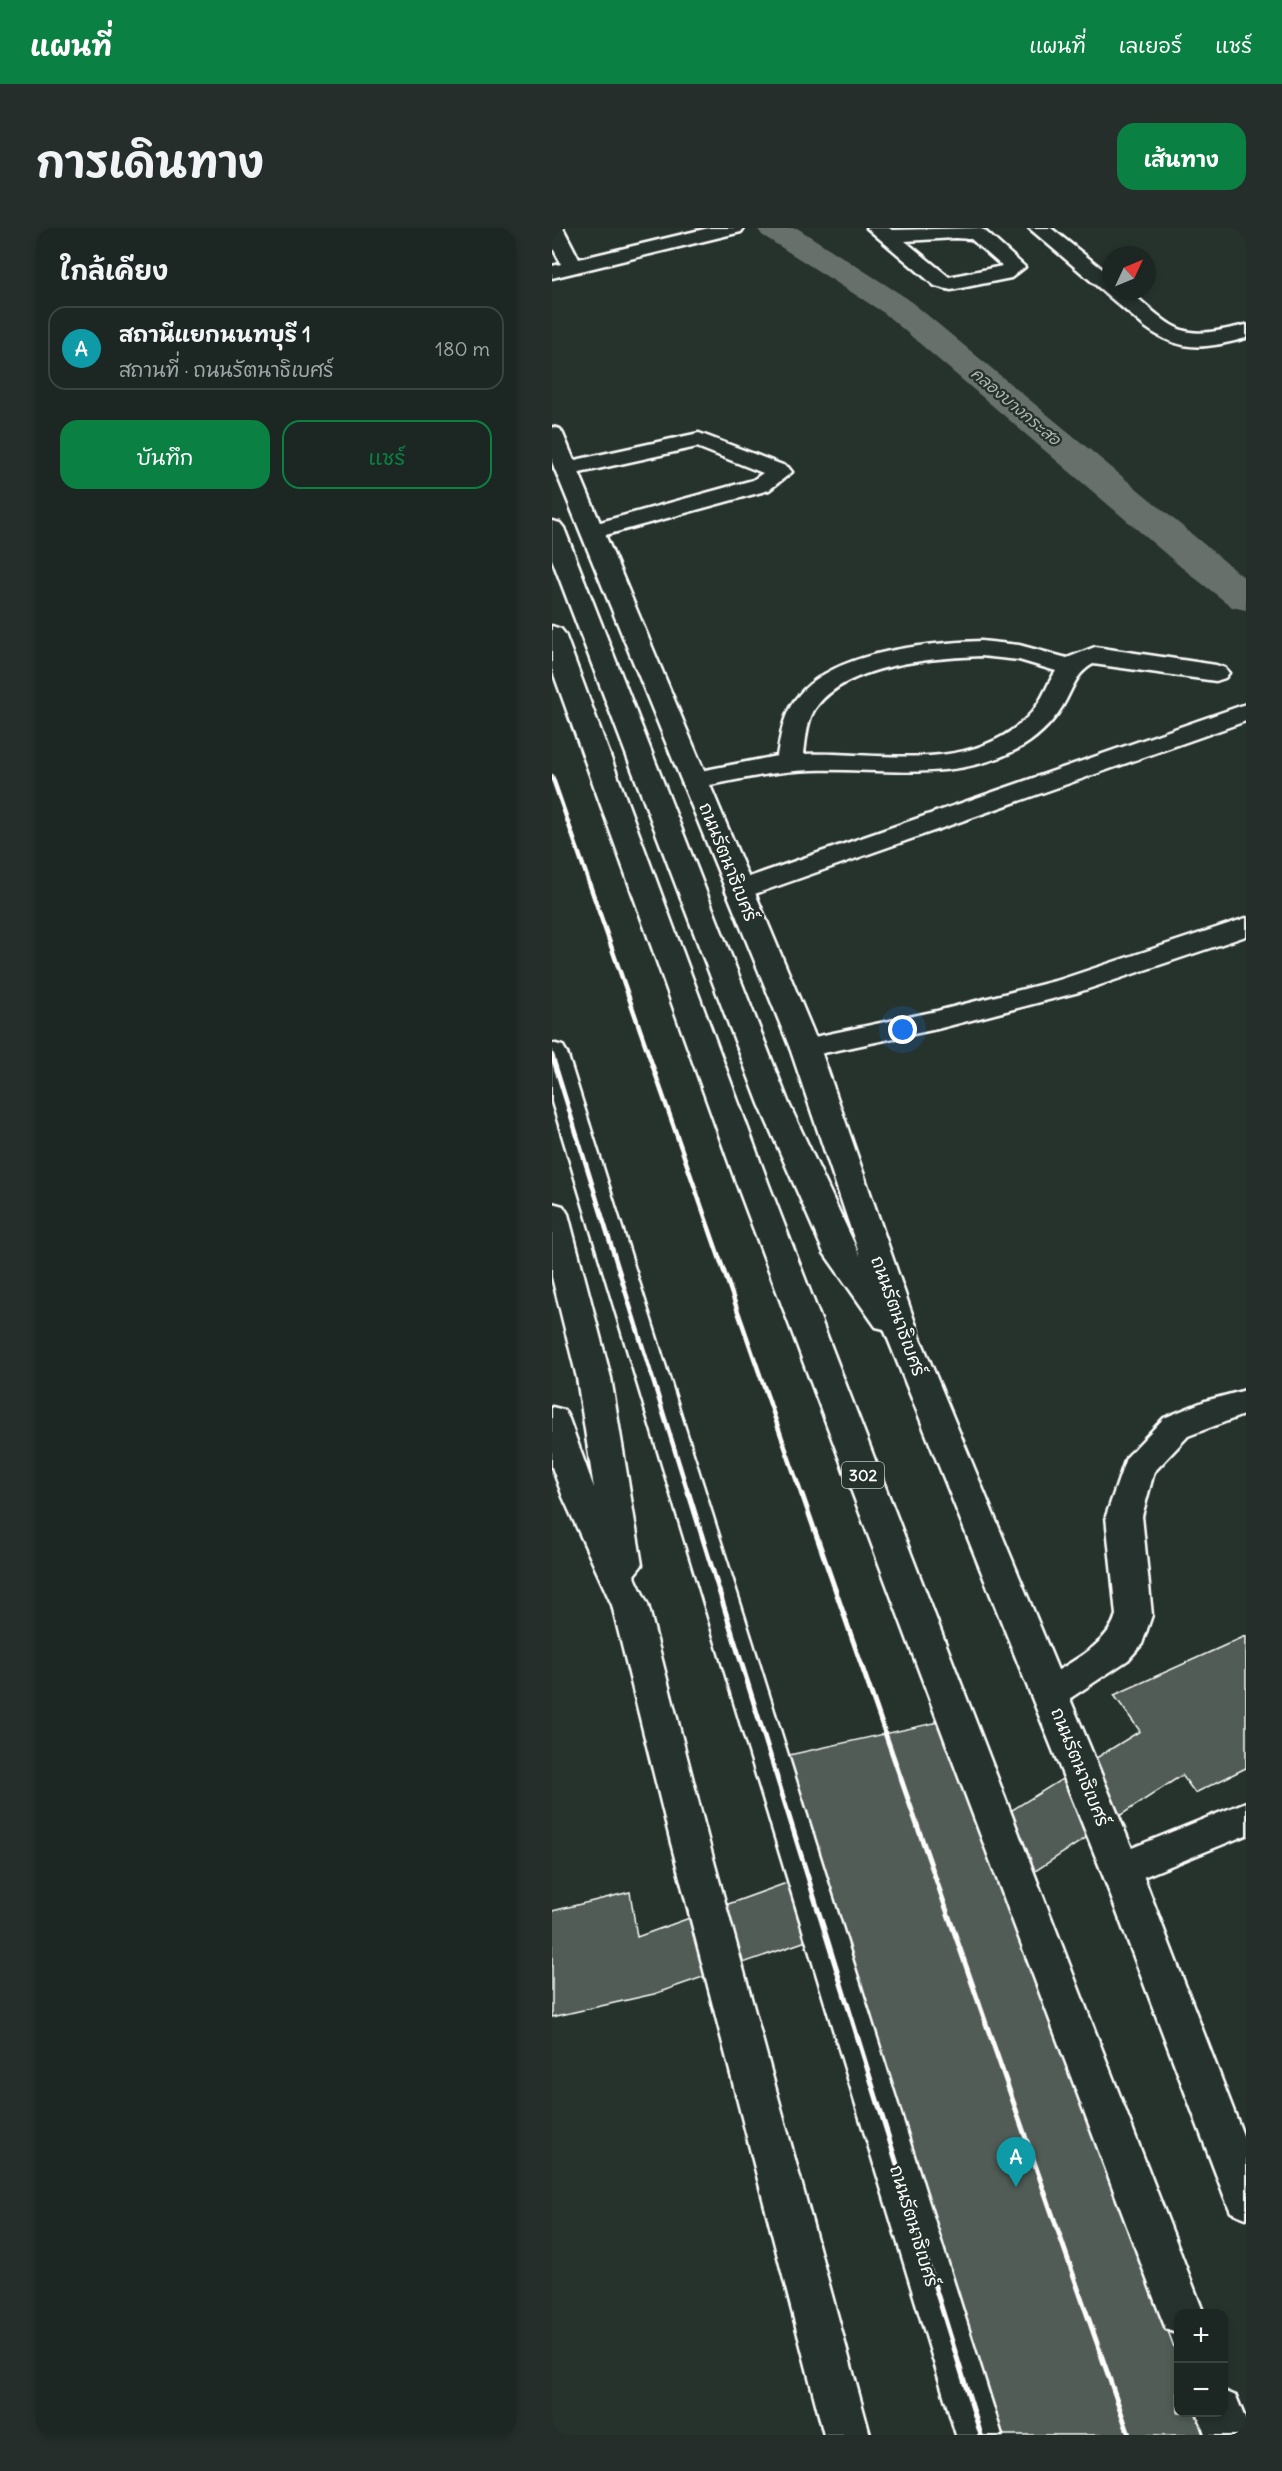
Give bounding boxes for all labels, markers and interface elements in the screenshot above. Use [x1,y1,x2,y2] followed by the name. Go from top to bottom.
[30,28,112,64] text: แผนที่
[1029,32,1086,59] text: แผนที่
[1119,32,1182,59] text: เลเยอร์
[1215,32,1252,59] text: แชร์
[1117,123,1246,190] button: เส้นทาง
[36,136,264,188] text: การเดินทาง
[1102,246,1156,300] north arrow
[60,254,168,287] text: ใกล้เคียง
[119,320,311,348] text: สถานีแยกนนทบุรี 1
[75,336,88,361] text: A
[435,336,490,361] text: 180 m
[119,357,334,382] text: สถานที่ · ถนนรัตนาธิเบศร์
[967,363,1066,450] water label: คลองบางกระสอ
[60,420,270,489] button: บันทึก
[282,420,492,489] button: แชร์
[694,799,764,925] street label: ถนนรัตนาธิเบศร์
[888,1015,917,1044] your location
[866,1252,932,1380] street label: ถนนรัตนาธิเบศร์
[842,1462,884,1488] road number: 302
[1046,1704,1116,1830] street label: ถนนรัตนาธิเบศร์
[996,2138,1036,2187] pin: A
[885,2162,945,2290] street label: ถนนรัตนาธิเบศร์
[1174,2309,1228,2417] map controls
[1174,2309,1228,2363] button: +
[1174,2363,1228,2417] button: −

